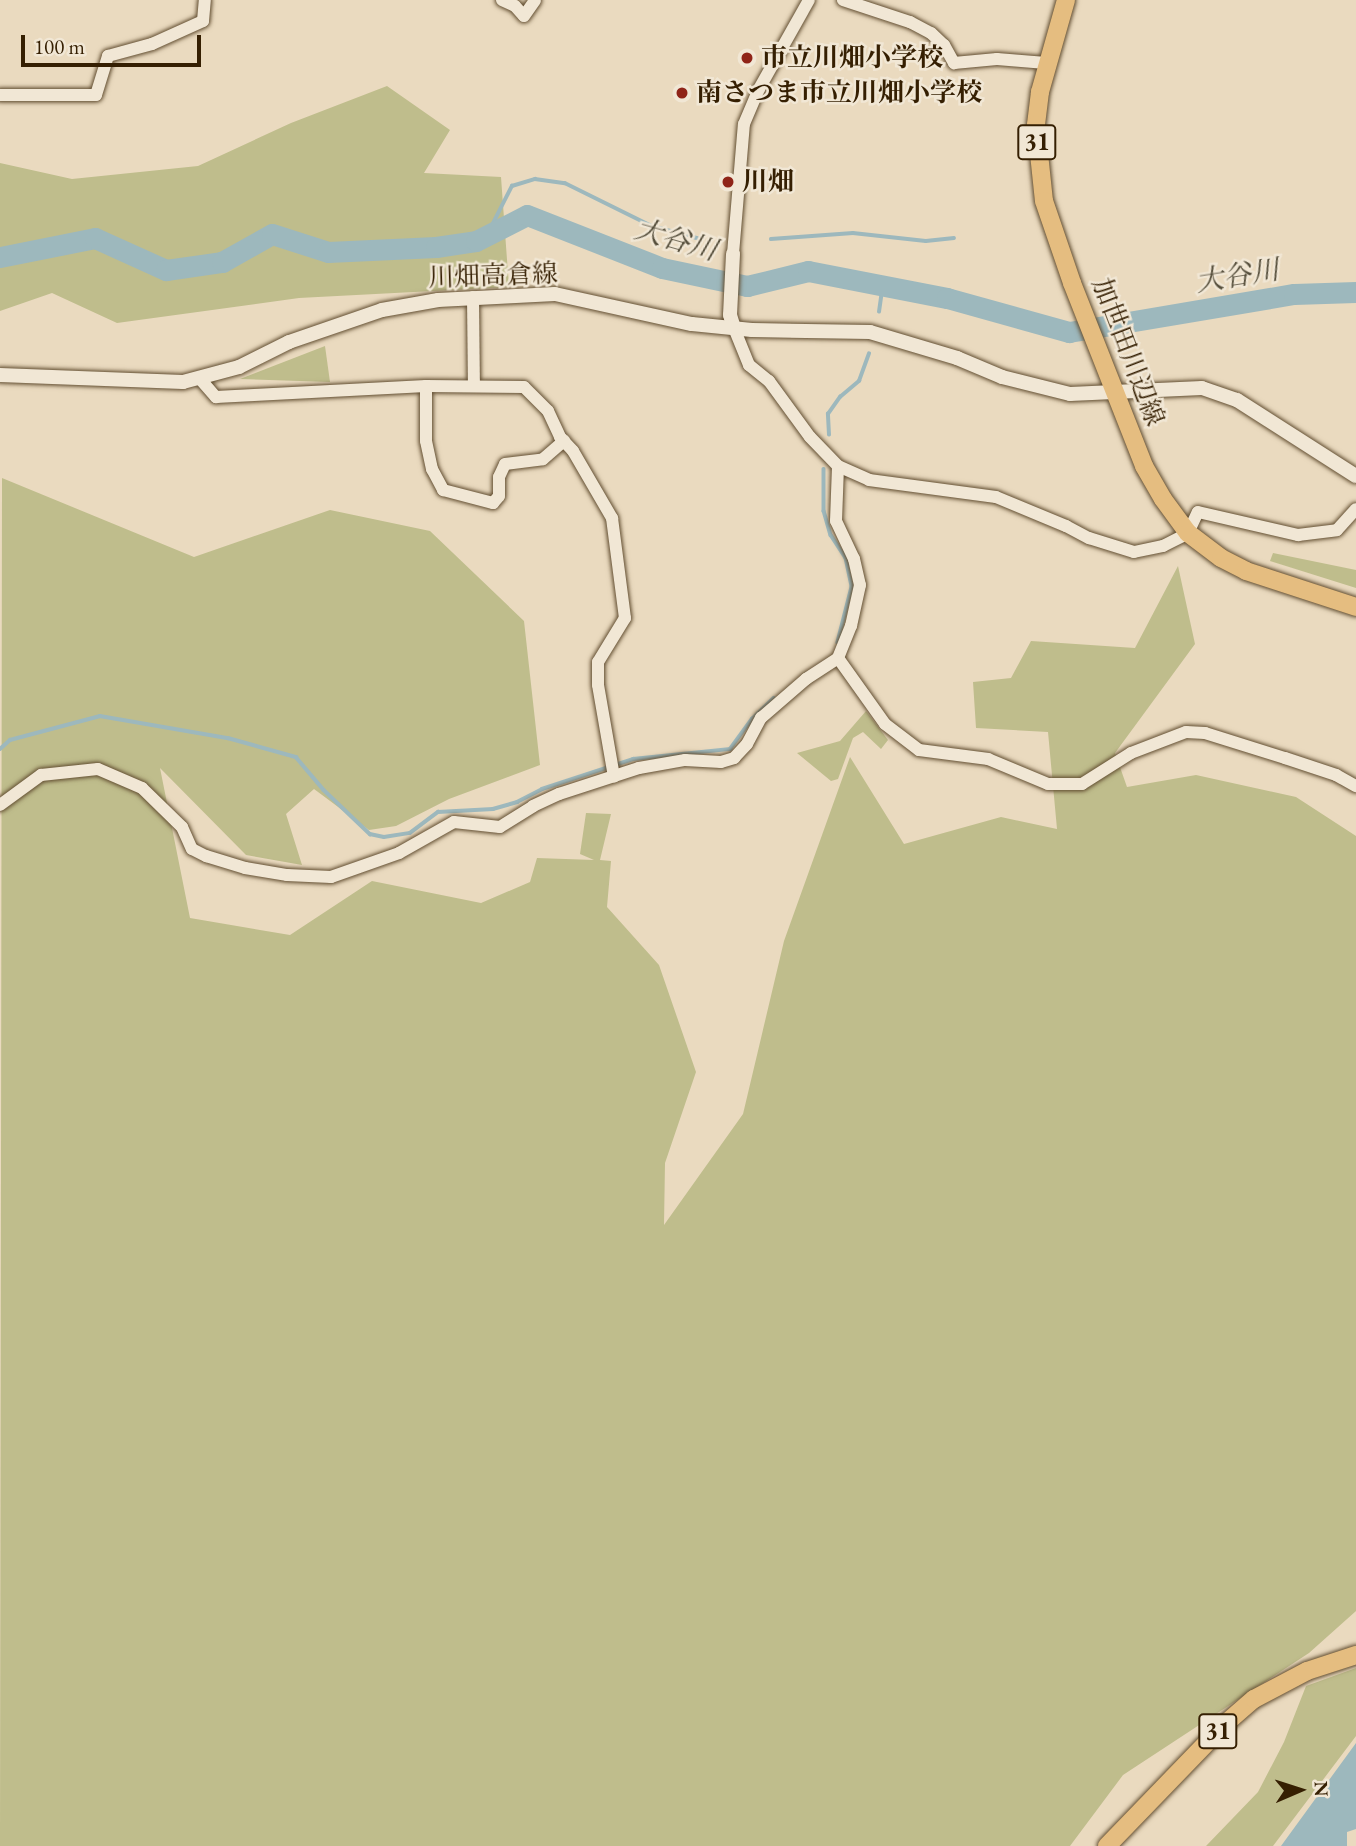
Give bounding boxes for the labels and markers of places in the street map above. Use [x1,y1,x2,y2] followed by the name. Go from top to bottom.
[761,42,943,74] place label: 市立川畑小学校
[739,50,755,66] marker: 市立川畑小学校
[696,77,982,109] place label: 南さつま市立川畑小学校
[674,85,690,101] marker: 南さつま市立川畑小学校
[742,166,794,198] place label: 川畑
[720,174,736,190] marker: 川畑

